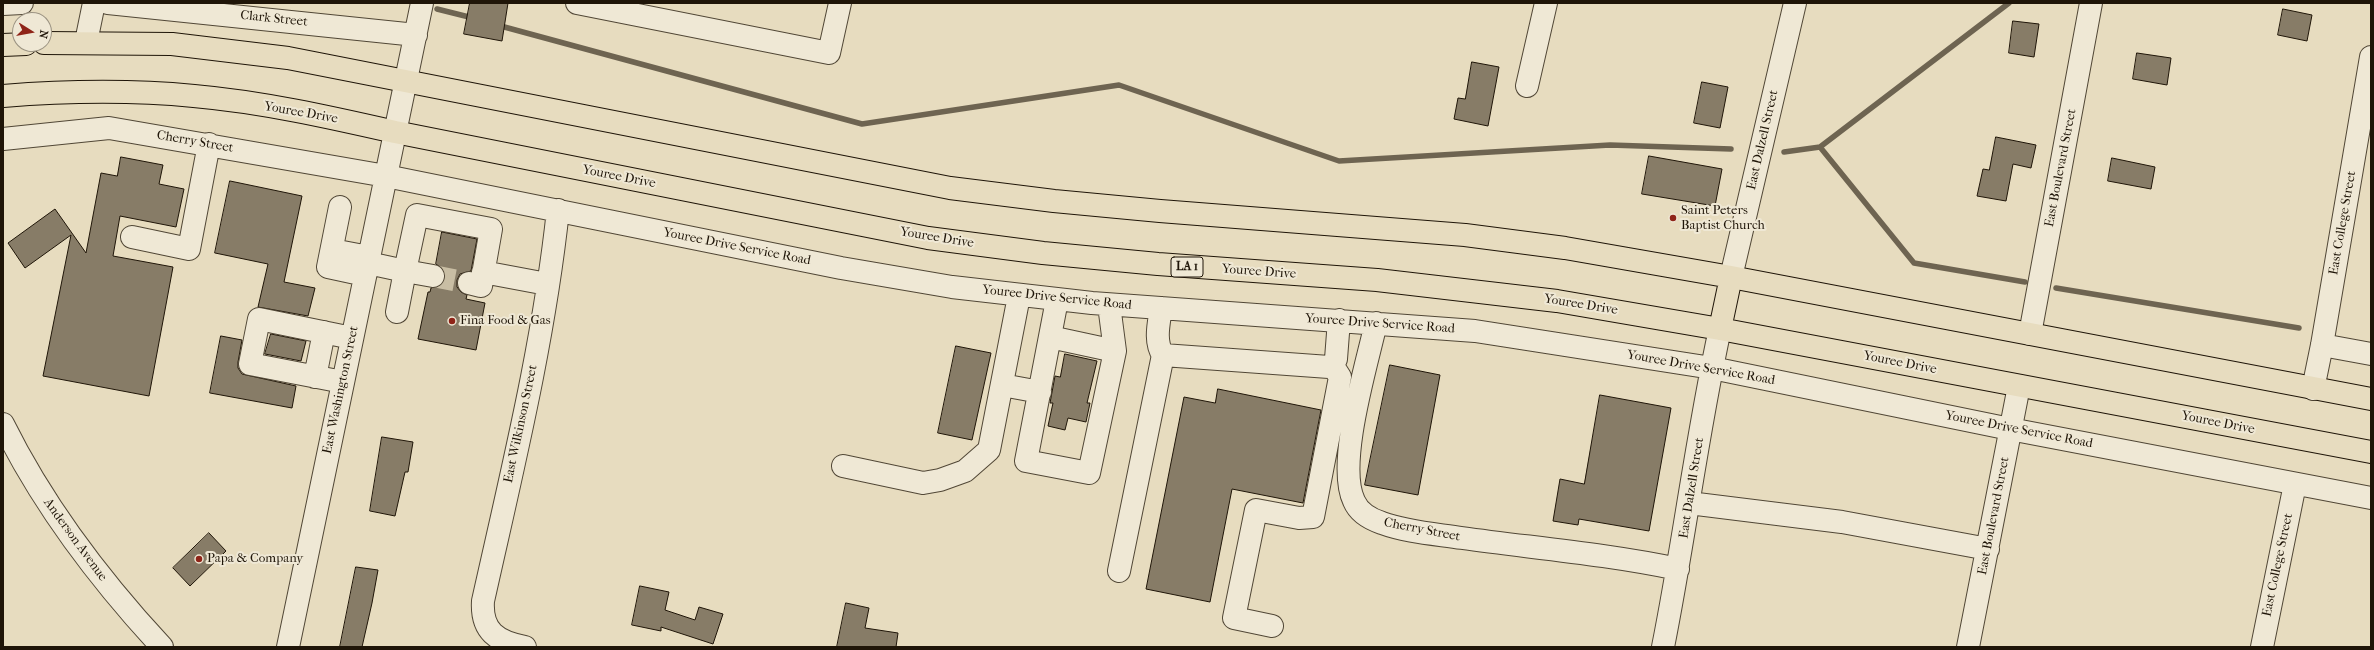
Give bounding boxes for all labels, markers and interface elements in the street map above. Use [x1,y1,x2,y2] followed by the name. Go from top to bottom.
[240,8,308,30] street label: Clark Street
[12,12,52,52] north arrow
[36,29,50,40] text: N
[1744,88,1782,192] street label: East Dalzell Street
[263,99,339,127] street label: Youree Drive
[2042,108,2080,228] street label: East Boulevard Street
[155,128,235,156] street label: Cherry Street
[581,162,657,192] street label: Youree Drive
[2326,170,2360,276] street label: East College Street
[1681,203,1765,234] place label: Saint Peters Baptist Church
[1668,213,1678,223] marker: Saint Peters Baptist Church
[899,224,975,252] street label: Youree Drive
[662,225,812,269] street label: Youree Drive Service Road
[1171,257,1203,277] road number: LA 1
[1221,262,1297,282] street label: Youree Drive
[982,282,1132,314] street label: Youree Drive Service Road
[1543,291,1619,319] street label: Youree Drive
[1305,311,1455,337] street label: Youree Drive Service Road
[460,313,551,329] place label: Fina Food & Gas
[447,316,457,326] marker: Fina Food & Gas
[320,325,362,455] street label: East Washington Street
[1626,347,1776,389] street label: Youree Drive Service Road
[1862,348,1938,378] street label: Youree Drive
[501,364,541,484] street label: East Wilkinson Street
[1944,408,2094,452] street label: Youree Drive Service Road
[2180,408,2256,438] street label: Youree Drive
[1676,436,1708,540] street label: East Dalzell Street
[1975,456,2013,576] street label: East Boulevard Street
[40,496,110,584] street label: Anderson Avenue
[2259,512,2297,618] street label: East College Street
[1382,515,1462,545] street label: Cherry Street
[207,551,303,567] place label: Papa & Company
[194,554,204,564] marker: Papa & Company

